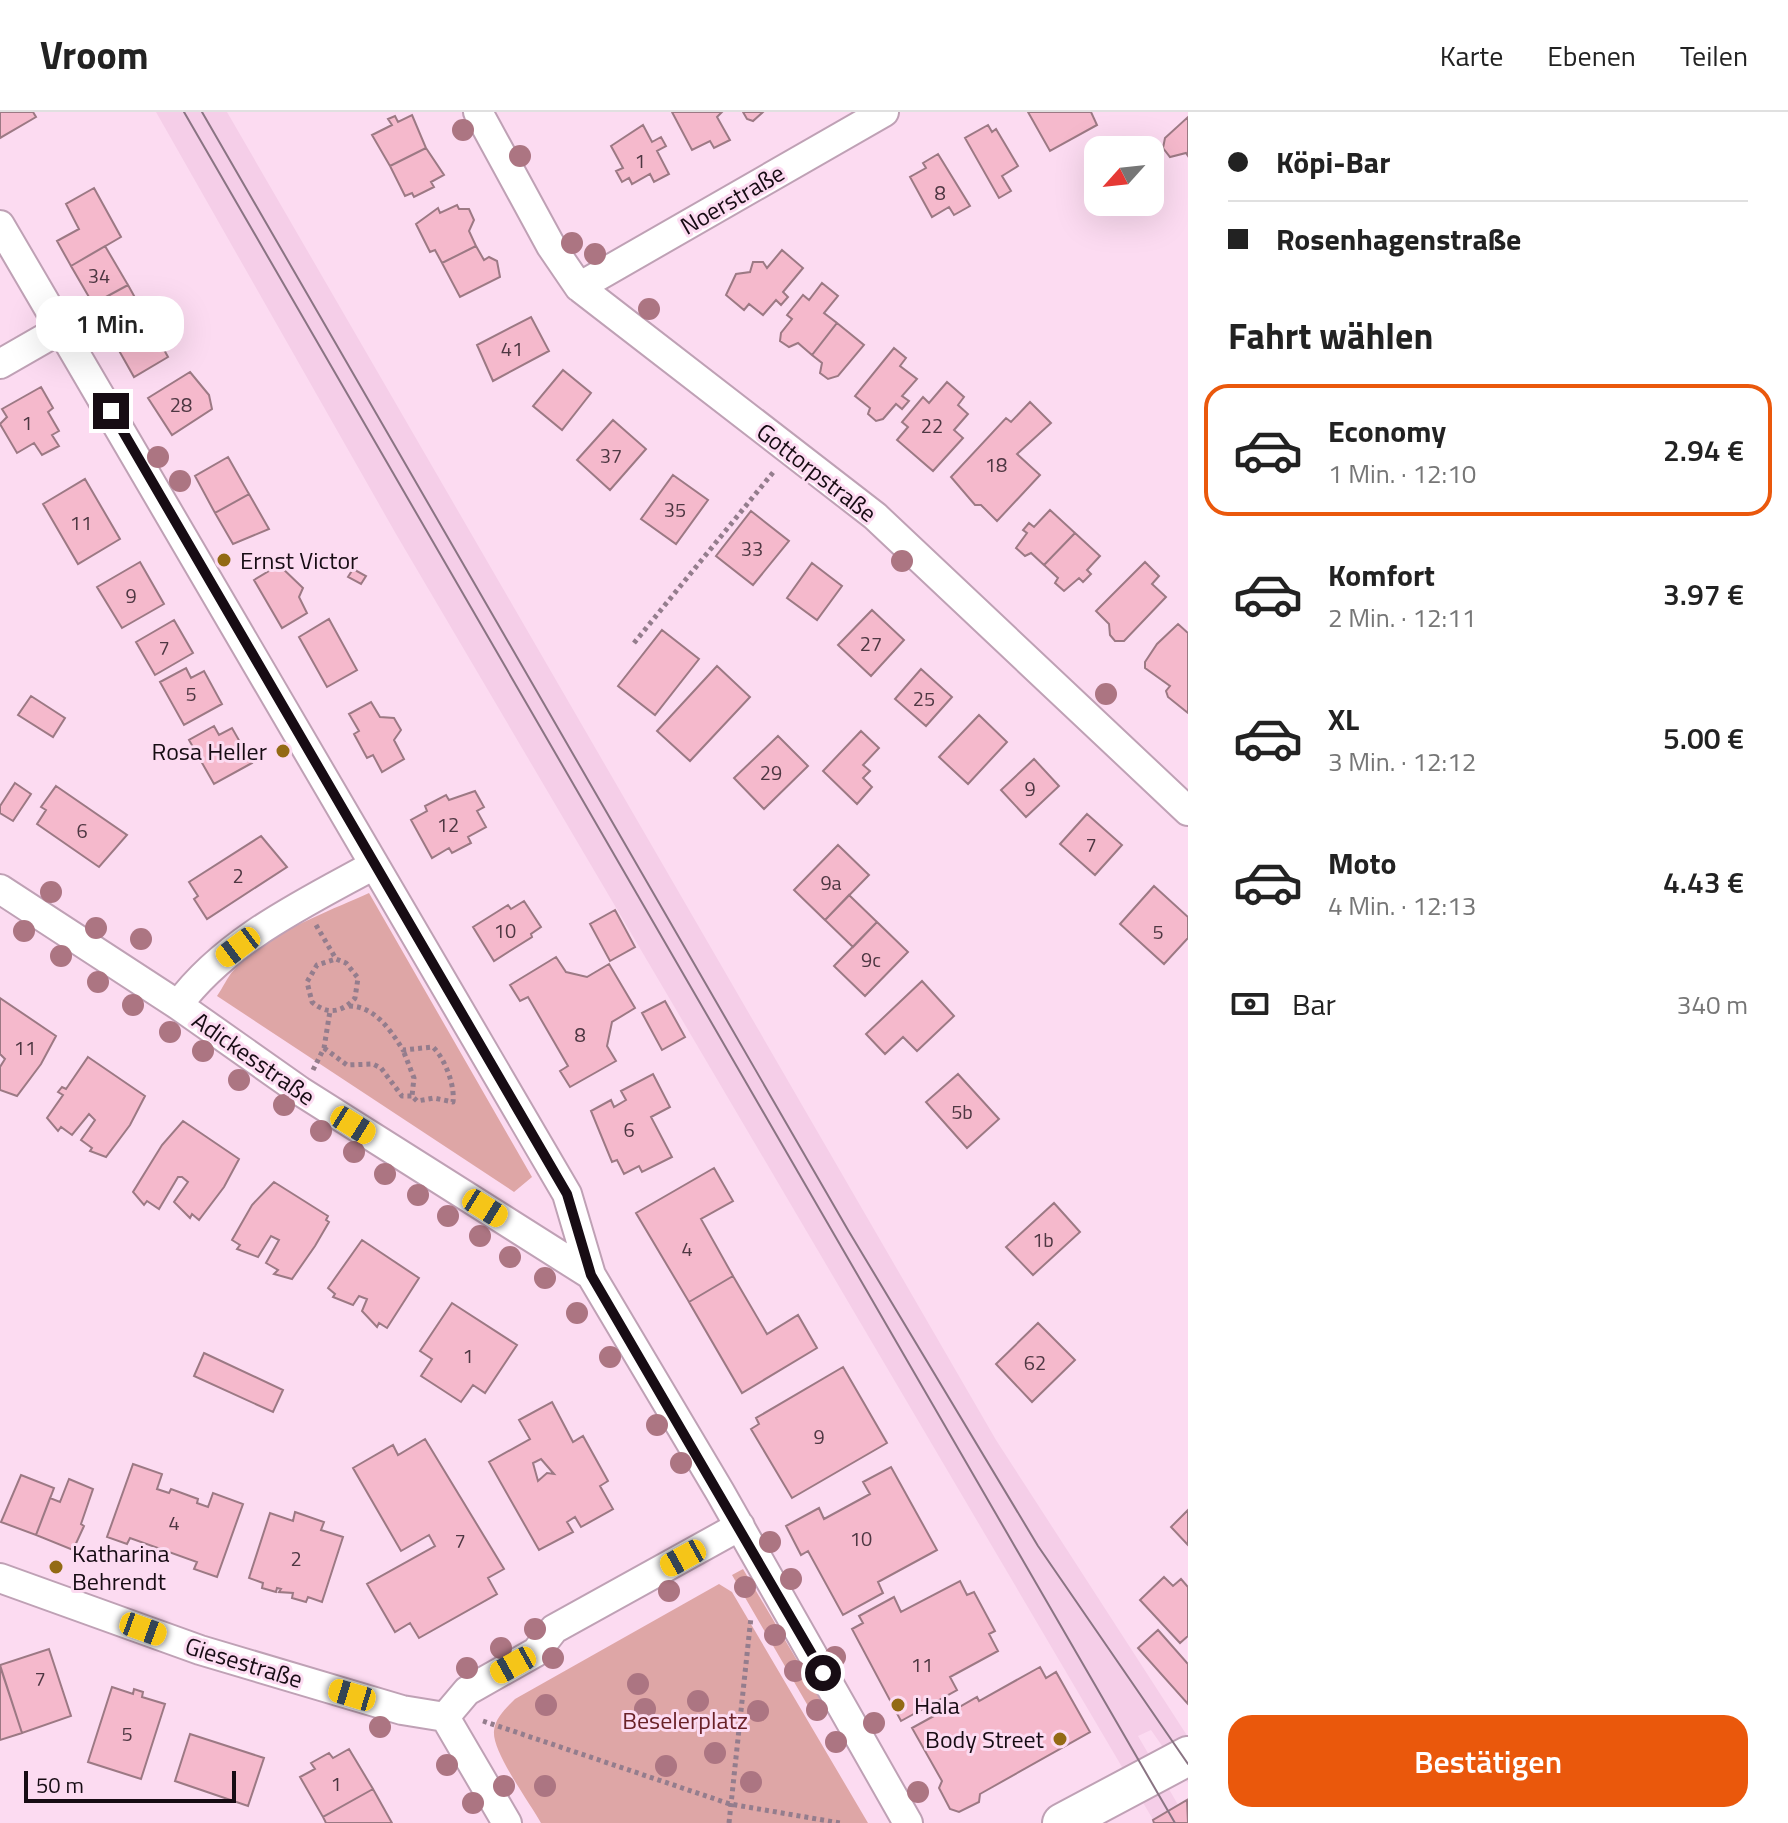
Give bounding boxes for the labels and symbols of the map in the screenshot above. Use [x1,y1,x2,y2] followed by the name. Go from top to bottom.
[1084,136,1164,216] north arrow
[634,145,646,176] house number: 1
[673,155,791,243] street label: Noerstraße
[934,177,946,208] house number: 8
[88,260,110,291] house number: 34
[37,295,185,351] callout: 1 Min.
[501,333,523,364] house number: 41
[170,389,192,420] house number: 28
[93,393,129,429] route end
[21,407,33,438] house number: 1
[921,410,943,441] house number: 22
[749,414,885,530] street label: Gottorpstraße
[600,440,622,471] house number: 37
[985,449,1007,480] house number: 18
[664,494,686,525] house number: 35
[70,507,92,538] house number: 11
[741,533,763,564] house number: 33
[240,542,358,578] place label: Ernst Victor
[215,551,233,569] marker: Ernst Victor
[125,580,137,611] house number: 9
[860,628,882,659] house number: 27
[158,632,170,663] house number: 7
[185,678,197,709] house number: 5
[913,683,935,714] house number: 25
[152,733,267,769] place label: Rosa Heller
[274,742,292,760] marker: Rosa Heller
[760,757,782,788] house number: 29
[1024,773,1036,804] house number: 9
[437,809,459,840] house number: 12
[76,815,88,846] house number: 6
[1085,829,1097,860] house number: 7
[232,860,244,891] house number: 2
[820,867,842,898] house number: 9a
[494,915,516,946] house number: 10
[1152,916,1164,947] house number: 5
[212,923,264,971] car
[861,944,881,975] house number: 9c
[185,1002,323,1114] street label: Adickesstraße
[574,1019,586,1050] house number: 8
[14,1032,36,1063] house number: 11
[951,1096,973,1127] house number: 5b
[326,1102,380,1148] car
[623,1114,635,1145] house number: 6
[458,1185,512,1231] car
[1032,1224,1054,1255] house number: 1b
[681,1233,693,1264] house number: 4
[462,1340,474,1371] house number: 1
[1024,1347,1046,1378] house number: 62
[813,1421,825,1452] house number: 9
[168,1507,180,1538] house number: 4
[850,1523,872,1554] house number: 10
[454,1525,466,1556] house number: 7
[72,1535,170,1599] place label: Katharina Behrendt
[656,1536,710,1580] car
[290,1543,302,1574] house number: 2
[47,1558,65,1576] marker: Katharina Behrendt
[116,1610,170,1648] car
[181,1627,307,1697] street label: Giesestraße
[486,1643,540,1687] car
[911,1649,933,1680] house number: 11
[805,1655,841,1691] route start
[34,1663,46,1694] house number: 7
[326,1677,378,1713] car
[914,1687,960,1723] place label: Hala
[889,1696,907,1714] marker: Hala
[622,1702,748,1738] park label: Beselerplatz
[121,1718,133,1749] house number: 5
[925,1721,1045,1757] place label: Body Street
[1051,1730,1069,1748] marker: Body Street
[24,1767,236,1803] scale bar
[330,1768,342,1799] house number: 1

